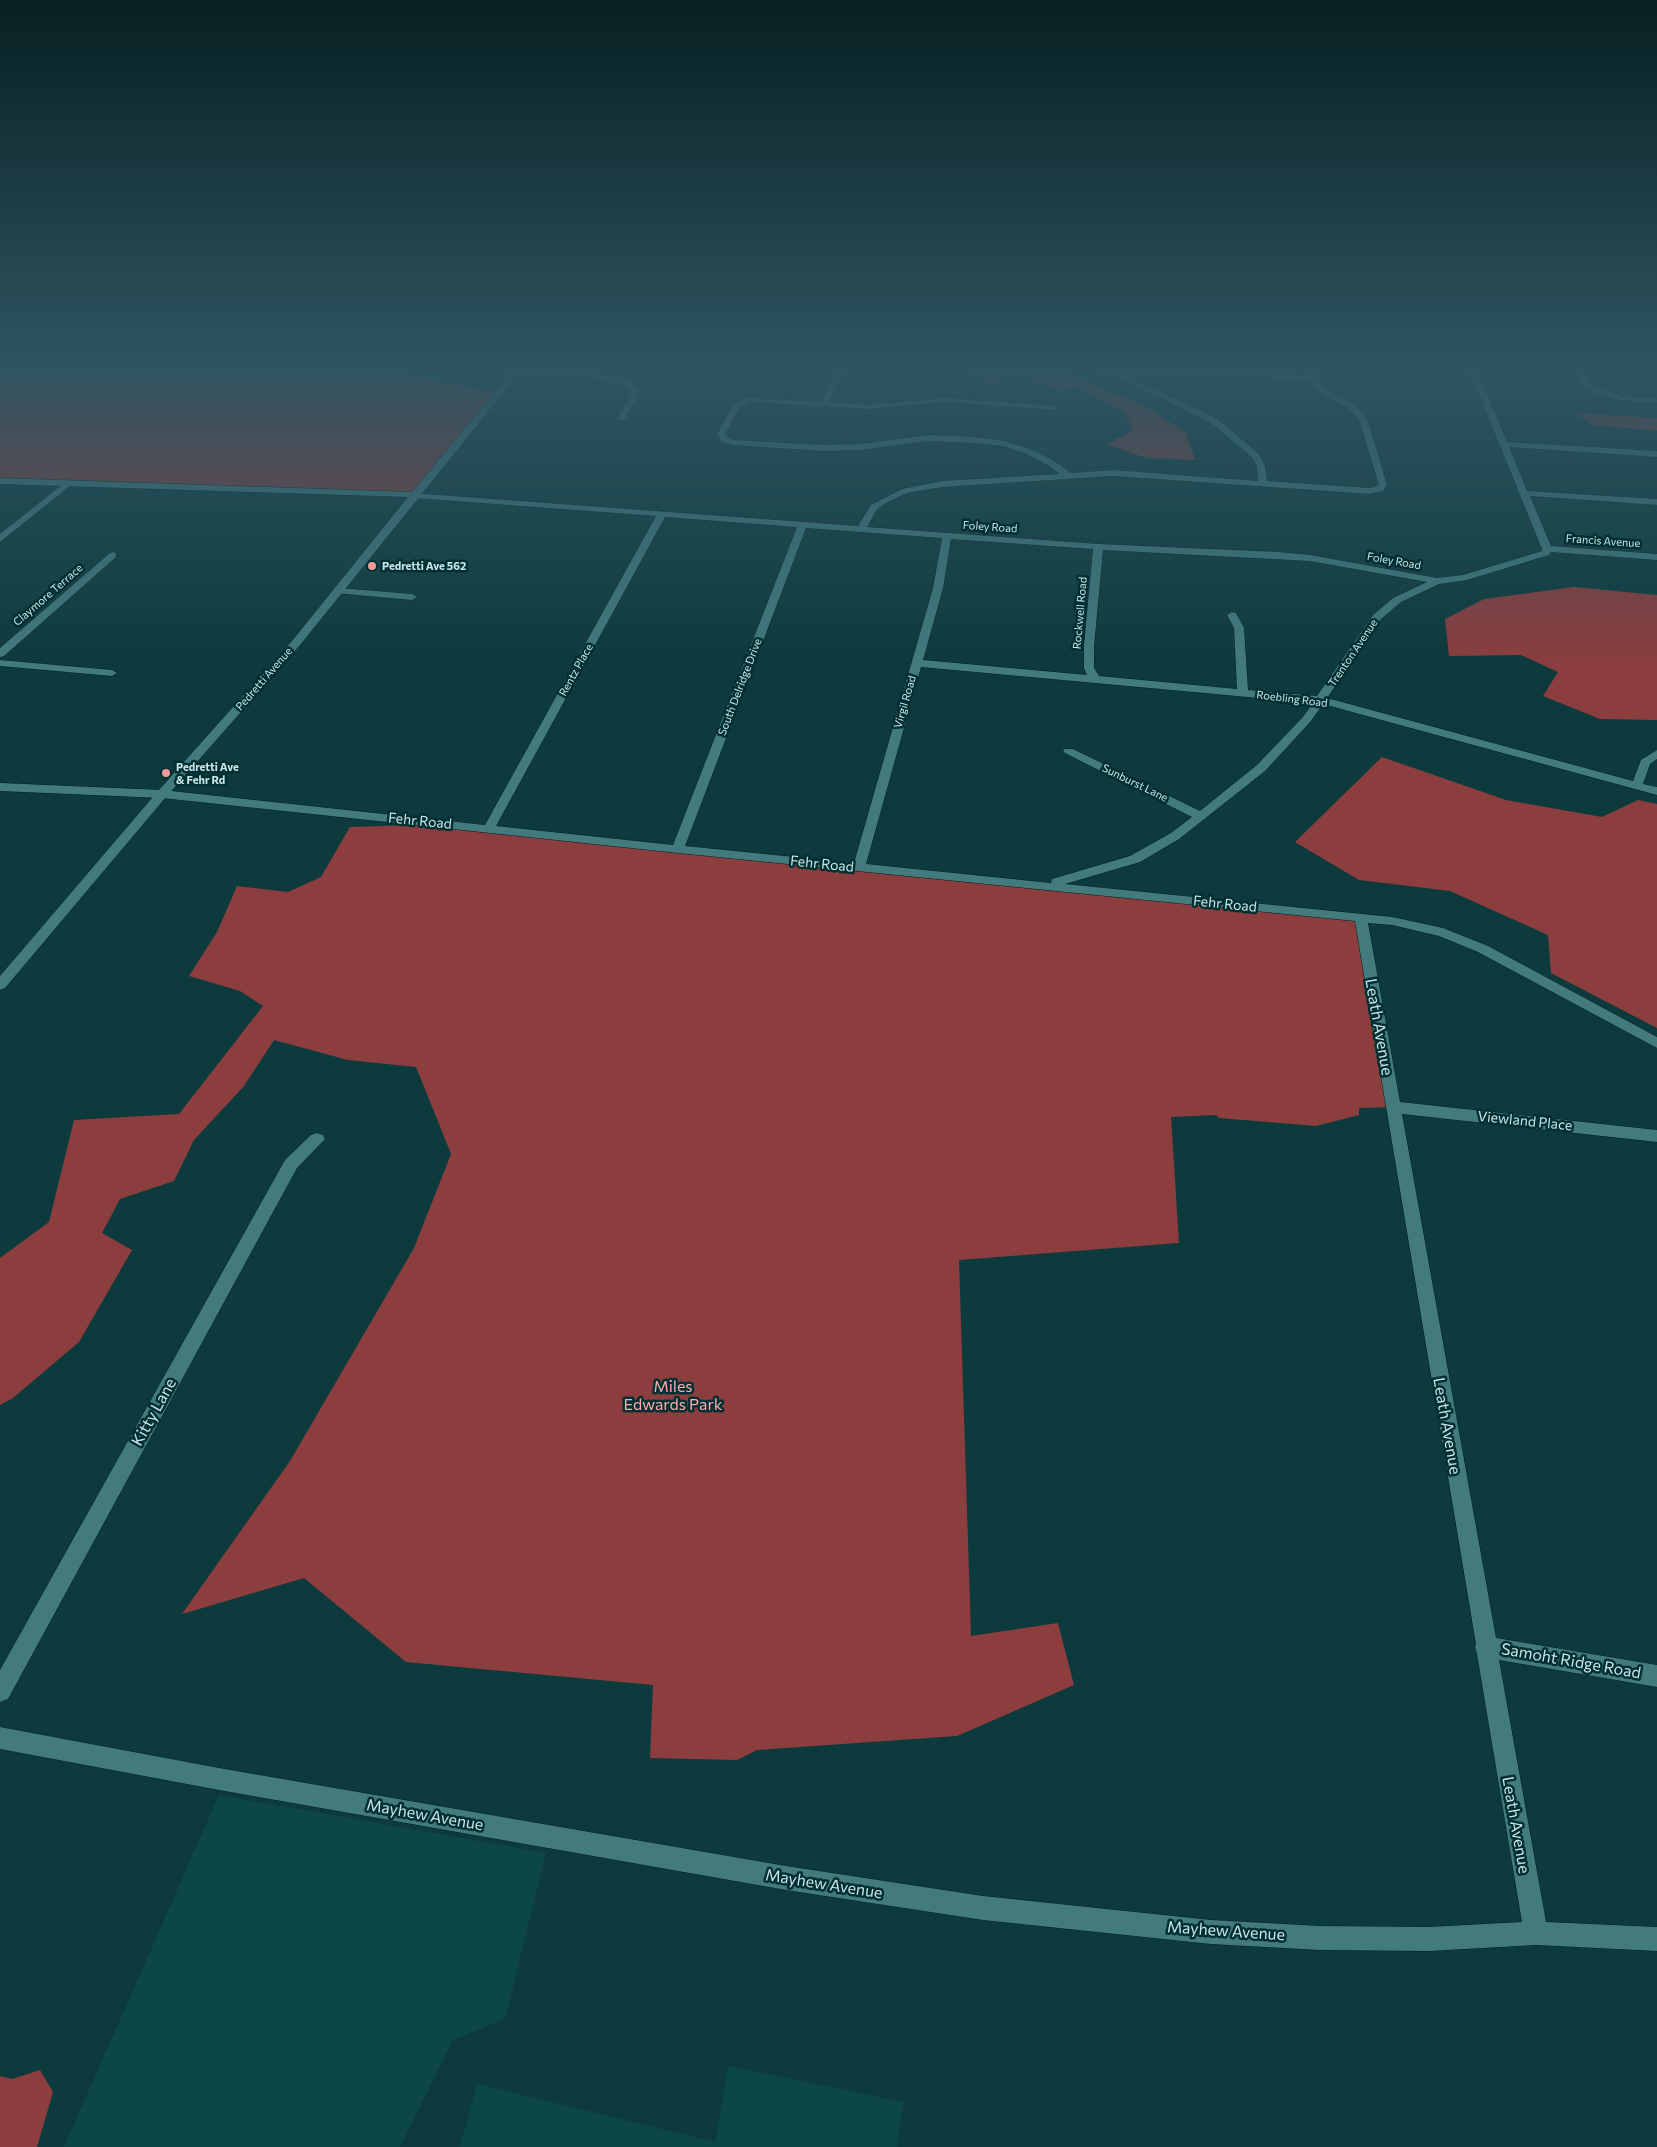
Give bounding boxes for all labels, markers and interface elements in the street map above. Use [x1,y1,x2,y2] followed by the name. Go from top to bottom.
[962,519,1018,535] street label: Foley Road
[1565,532,1641,550] street label: Francis Avenue
[1366,550,1422,572] street label: Foley Road
[382,559,466,573] place label: Pedretti Ave 562
[366,560,378,572] marker: Pedretti Ave 562
[11,561,85,629] street label: Claymore Terrace
[1070,576,1090,650] street label: Rockwell Road
[1326,617,1380,689] street label: Trenton Avenue
[715,637,765,737] street label: South Delridge Drive
[556,641,596,699] street label: Rentz Place
[233,645,295,713] street label: Pedretti Avenue
[891,674,919,730] street label: Virgil Road
[1256,688,1328,710] street label: Roebling Road
[176,760,239,786] place label: Pedretti Ave & Fehr Rd
[1100,761,1170,805] street label: Sunburst Lane
[160,767,172,779] marker: Pedretti Ave & Fehr Rd
[387,809,453,833] street label: Fehr Road
[789,852,855,876] street label: Fehr Road
[1192,892,1258,916] street label: Fehr Road
[1361,977,1397,1077] street label: Leath Avenue
[1477,1108,1573,1134] street label: Viewland Place
[128,1375,180,1449] street label: Kitty Lane
[1429,1376,1465,1476] street label: Leath Avenue
[624,1377,722,1415] park label: Miles Edwards Park
[1500,1639,1642,1683] street label: Samoht Ridge Road
[1498,1775,1534,1875] street label: Leath Avenue
[365,1795,485,1835] street label: Mayhew Avenue
[764,1865,884,1903] street label: Mayhew Avenue
[1166,1917,1286,1945] street label: Mayhew Avenue

